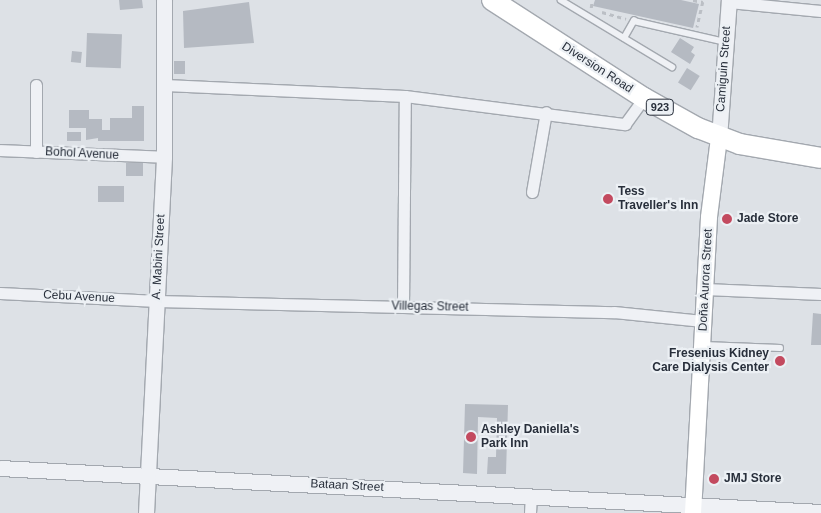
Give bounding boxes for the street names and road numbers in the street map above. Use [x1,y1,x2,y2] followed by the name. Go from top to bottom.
[714,26,734,112] street label: Camiguin Street
[559,40,635,96] street label: Diversion Road
[645,98,675,115] road number: 923
[44,145,120,163] street label: Bohol Avenue
[150,214,168,300] street label: A. Mabini Street
[696,228,716,332] street label: Doña Aurora Street
[42,288,116,306] street label: Cebu Avenue
[391,299,469,315] street label: Villegas Street
[310,477,384,495] street label: Bataan Street

